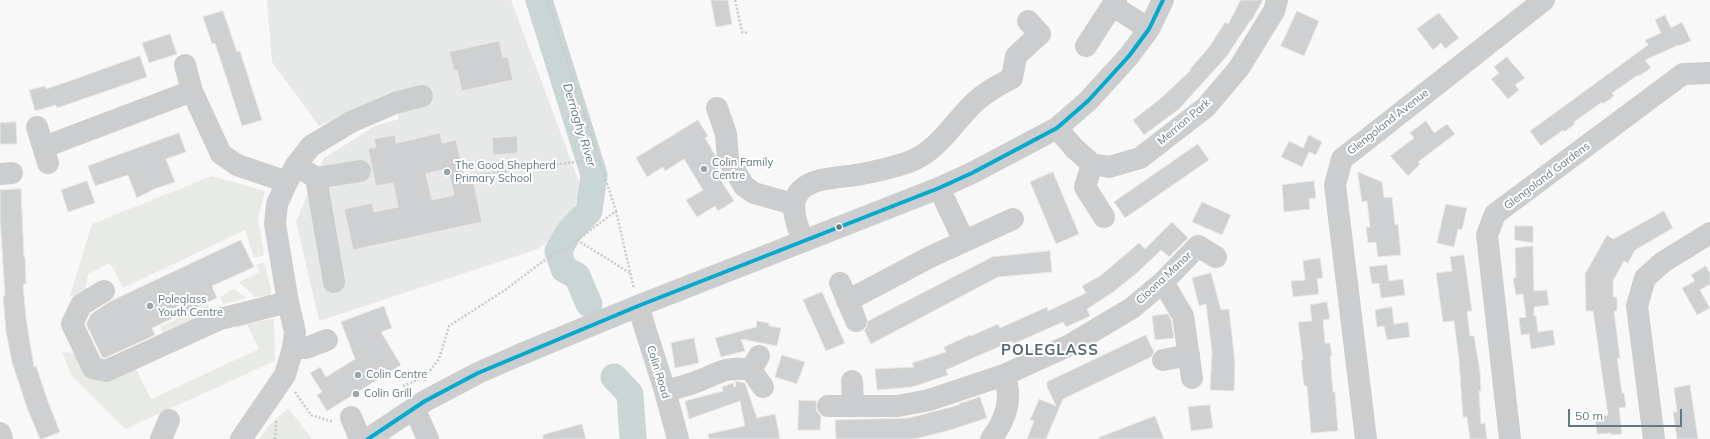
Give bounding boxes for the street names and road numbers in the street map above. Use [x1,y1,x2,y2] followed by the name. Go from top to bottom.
[1345,86,1431,158] street label: Glengoland Avenue
[1155,96,1213,148] street label: Merrion Park
[1501,139,1593,213] street label: Glengoland Gardens
[1133,249,1195,307] street label: Cloona Manor
[644,344,672,400] street label: Colin Road

